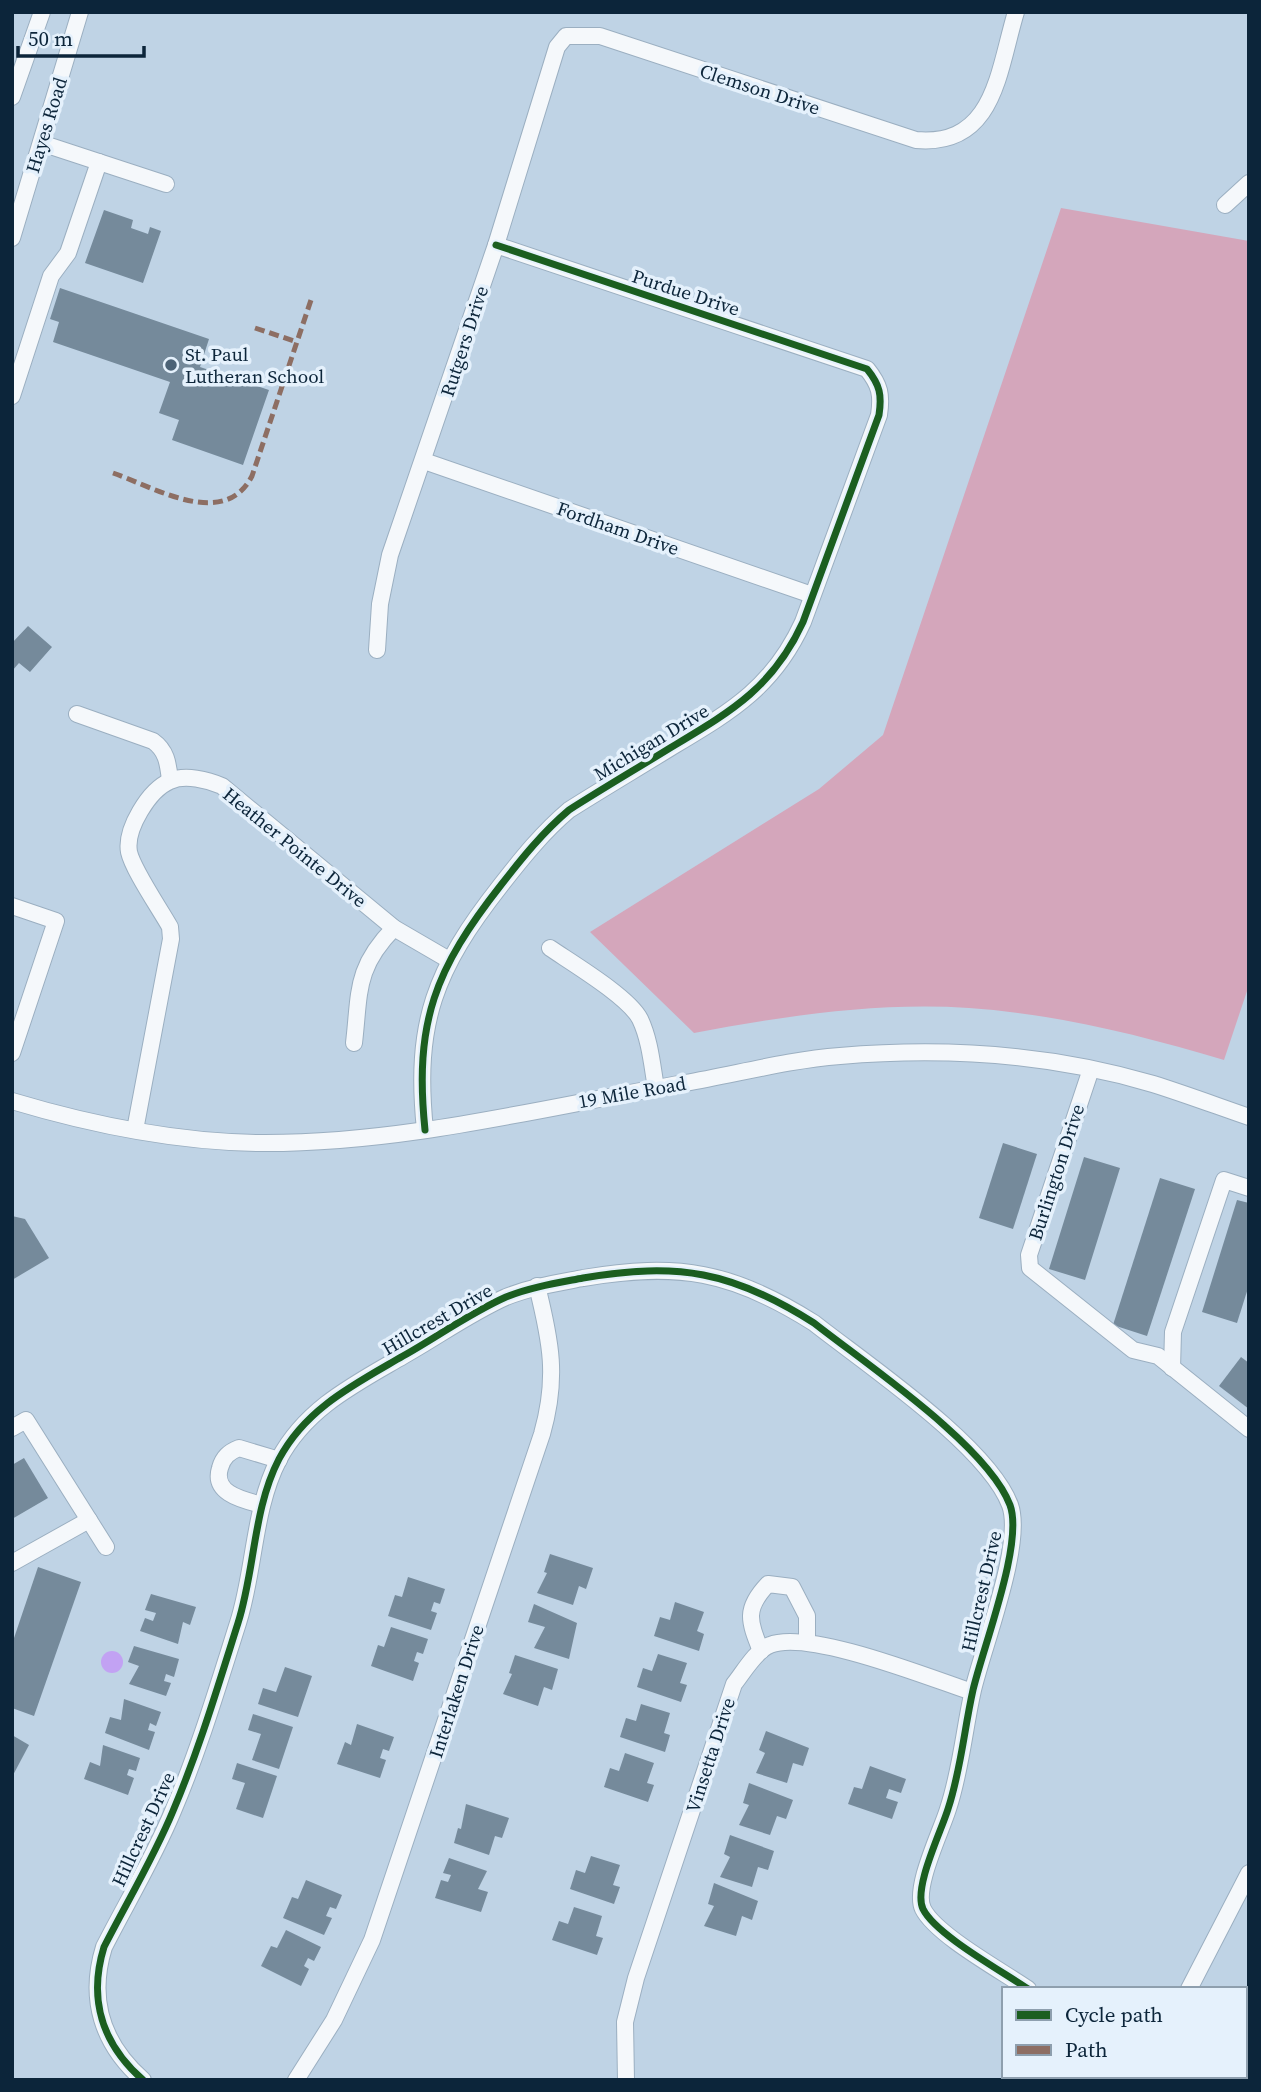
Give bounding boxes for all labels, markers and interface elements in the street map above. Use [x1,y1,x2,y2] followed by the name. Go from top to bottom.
[18,14,144,58] scale bar
[28,24,73,53] text: 50 m
[697,57,823,121] street label: Clemson Drive
[19,74,73,176] street label: Hayes Road
[629,262,743,322] street label: Purdue Drive
[434,282,494,400] street label: Rutgers Drive
[185,341,324,389] place label: St. Paul Lutheran School
[163,357,179,373] marker: St. Paul Lutheran School
[553,495,683,561] street label: Fordham Drive
[589,697,713,787] street label: Michigan Drive
[218,781,372,913] street label: Heather Pointe Drive
[576,1070,688,1114] street label: 19 Mile Road
[1022,1101,1090,1243] street label: Burlington Drive
[377,1277,497,1361] street label: Hillcrest Drive
[954,1528,1008,1654] street label: Hillcrest Drive
[422,1621,490,1761] street label: Interlaken Drive
[679,1694,741,1816] street label: Vinsetta Drive
[105,1768,181,1890] street label: Hillcrest Drive
[1002,1987,1247,2078] legend
[1065,2000,1163,2029] text: Cycle path
[1065,2035,1108,2064] text: Path

